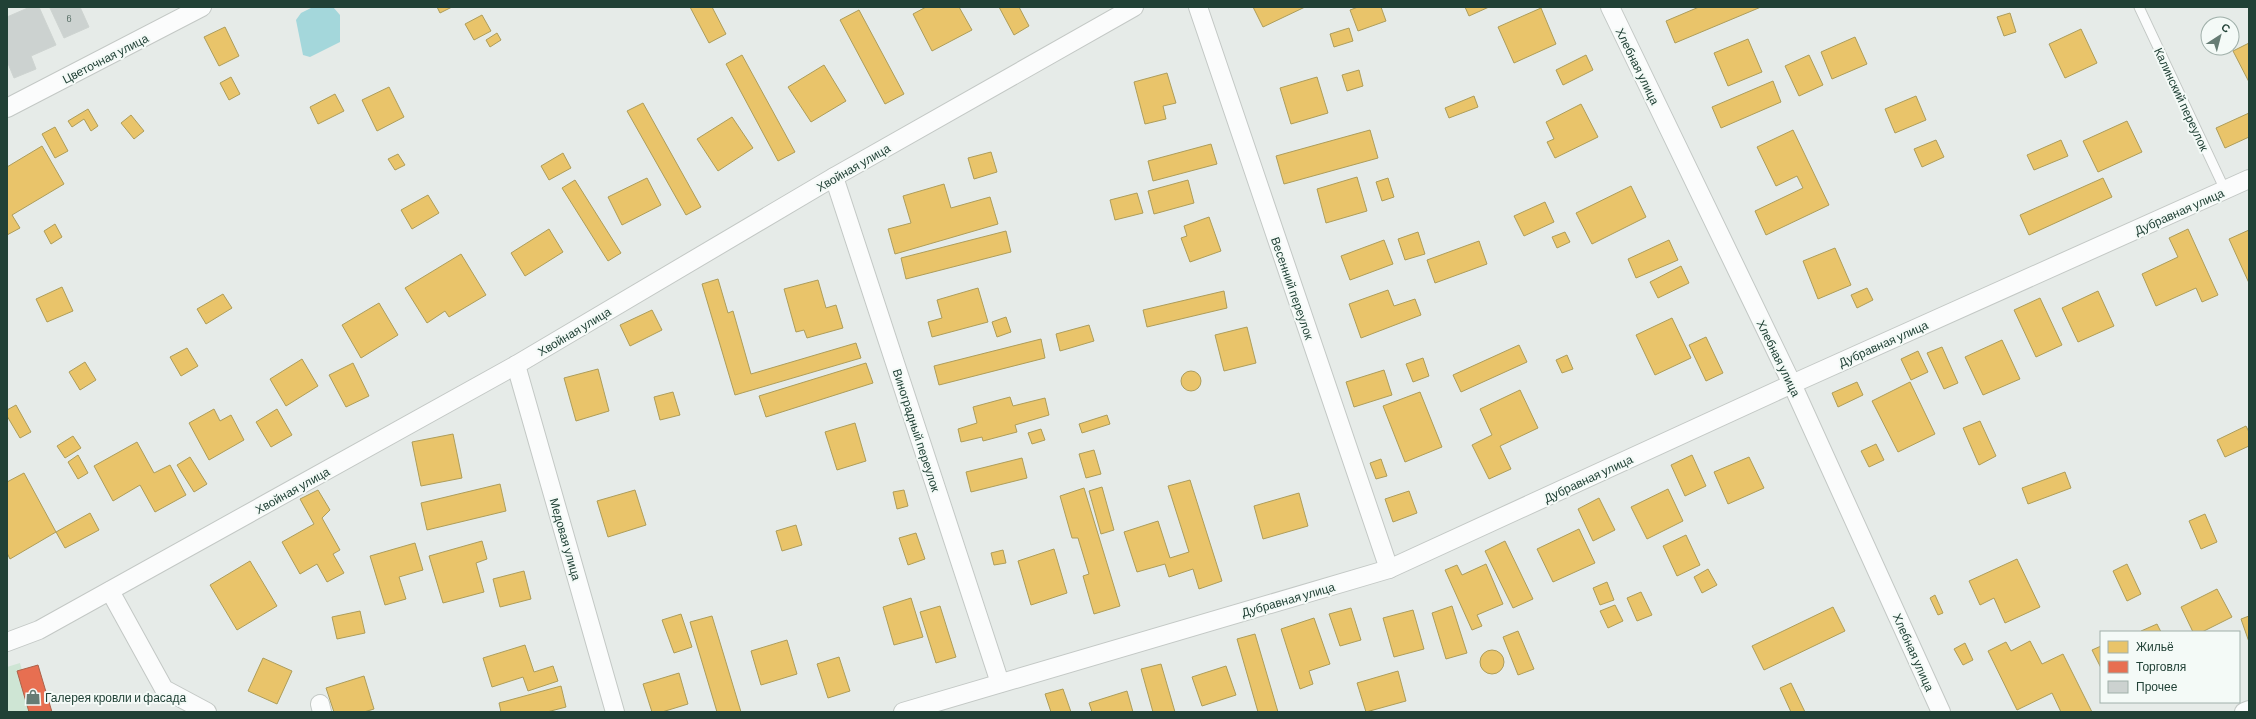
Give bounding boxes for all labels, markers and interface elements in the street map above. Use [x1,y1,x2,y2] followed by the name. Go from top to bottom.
[66,12,72,24] house number: 6
[2200,16,2240,56] north arrow
[2219,20,2233,35] text: С
[1612,25,1663,107] street label: Хлебная улица
[60,30,151,87] street label: Цветочная улица
[2151,45,2212,154] street label: Калинский переулок
[814,140,893,195] street label: Хвойная улица
[2132,185,2227,238] street label: Дубравная улица
[1268,235,1317,342] street label: Весенний переулок
[535,304,614,359] street label: Хвойная улица
[1753,317,1804,399] street label: Хлебная улица
[1836,317,1931,370] street label: Дубравная улица
[890,367,944,494] street label: Виноградный переулок
[1541,451,1635,506] street label: Дубравная улица
[252,464,332,517] street label: Хвойная улица
[547,496,585,582] street label: Медовая улица
[1240,579,1337,620] street label: Дубравная улица
[1890,611,1938,694] street label: Хлебная улица
[2100,631,2240,703] legend
[2136,639,2174,653] text: Жильё
[2136,659,2186,674] text: Торговля
[2136,679,2178,694] text: Прочее
[24,688,42,706] shop icon: Галерея кровли и фасада
[45,690,187,705] place label: Галерея кровли и фасада

